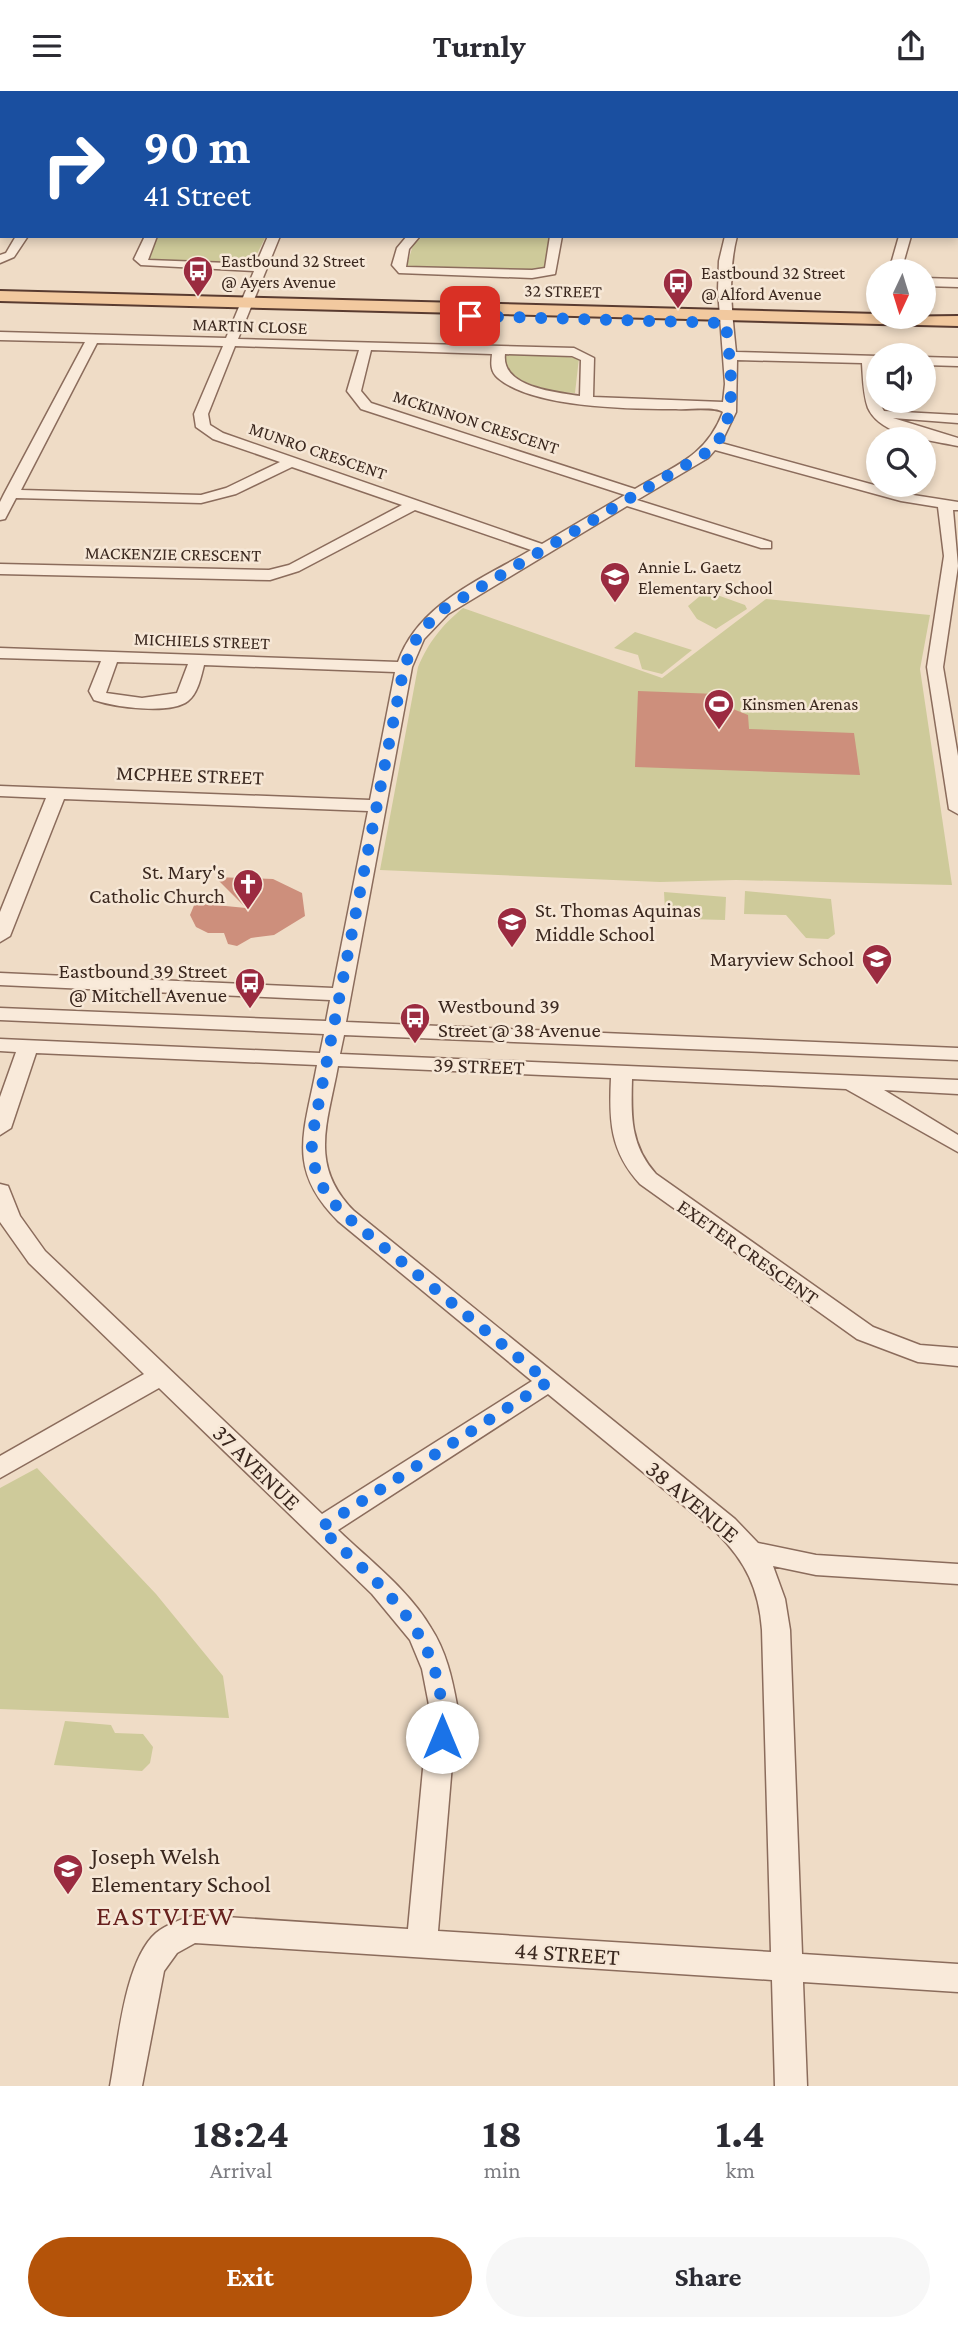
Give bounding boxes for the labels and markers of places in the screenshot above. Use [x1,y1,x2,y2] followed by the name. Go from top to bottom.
[221,251,366,292] place label: Eastbound 32 Street @ Ayers Avenue
[181,254,215,298] bus stop icon: Eastbound 32 Street @ Ayers Avenue
[701,263,846,304] place label: Eastbound 32 Street @ Alford Avenue
[661,266,695,310] bus stop icon: Eastbound 32 Street @ Alford Avenue
[440,286,500,346] pin
[638,557,773,598] place label: Annie L. Gaetz Elementary School
[598,560,632,604] school or university icon: Annie L. Gaetz Elementary School
[702,687,736,731] sports icon: Kinsmen Arenas
[742,694,858,714] place label: Kinsmen Arenas
[89,860,225,908] place label: St. Mary's Catholic Church
[231,867,265,911] church icon: St. Mary's Catholic Church
[535,898,701,946] place label: St. Thomas Aquinas Middle School
[495,905,529,949] school or university icon: St. Thomas Aquinas Middle School
[860,942,894,986] school or university icon: Maryview School
[710,947,854,971] place label: Maryview School
[58,959,228,1007] place label: Eastbound 39 Street @ Mitchell Avenue
[233,966,267,1010] bus stop icon: Eastbound 39 Street @ Mitchell Avenue
[438,994,601,1042] place label: Westbound 39 Street @ 38 Avenue
[398,1001,432,1045] bus stop icon: Westbound 39 Street @ 38 Avenue
[89,1842,271,1897] place label: Joseph Welsh Elementary School
[51,1852,85,1896] school or university icon: Joseph Welsh Elementary School

